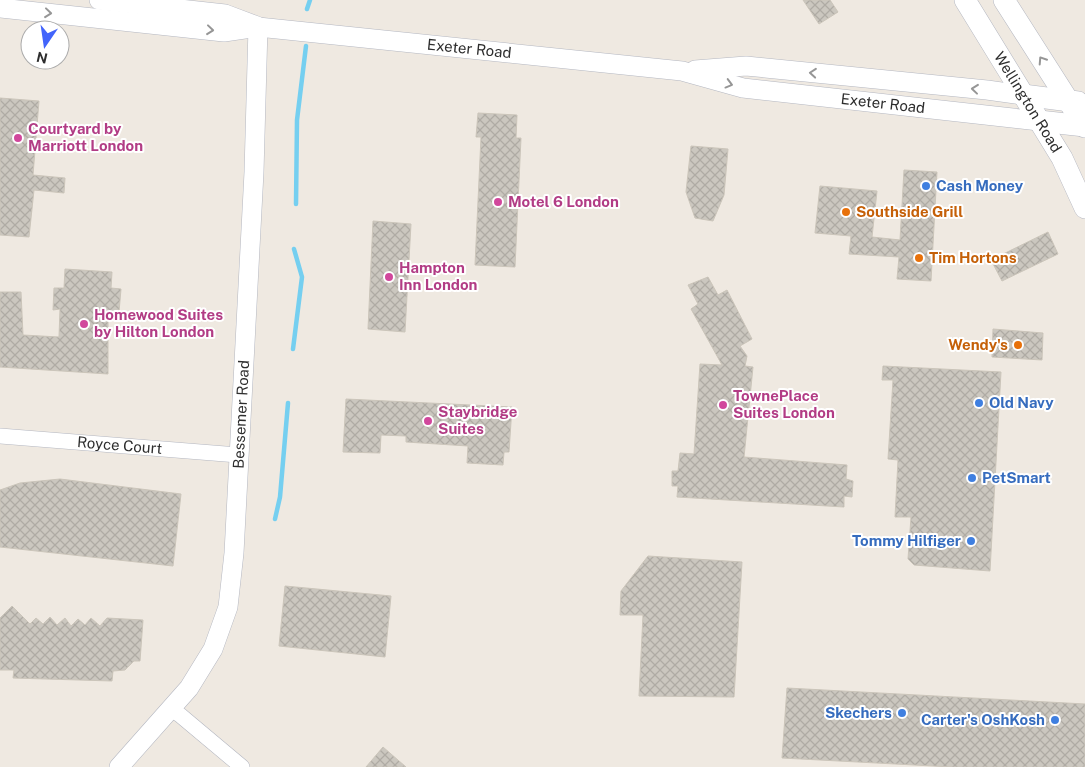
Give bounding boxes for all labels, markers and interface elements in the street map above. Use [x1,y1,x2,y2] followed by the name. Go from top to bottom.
[45,7,53,18] one-way arrow
[20,20,70,70] north arrow
[206,24,214,35] one-way arrow
[426,36,512,61] street label: Exeter Road
[35,49,49,67] text: N
[991,49,1065,155] street label: Wellington Road
[1039,56,1049,65] one-way arrow
[809,67,817,78] one-way arrow
[724,78,733,89] one-way arrow
[971,83,979,94] one-way arrow
[840,90,926,116] street label: Exeter Road
[28,120,143,154] place label: Courtyard by Marriott London
[12,132,24,144] marker: Courtyard by Marriott London
[936,177,1024,194] place label: Cash Money
[920,180,932,192] marker: Cash Money
[508,193,619,210] place label: Motel 6 London
[492,196,504,208] marker: Motel 6 London
[856,203,963,220] place label: Southside Grill
[840,206,852,218] marker: Southside Grill
[929,249,1017,266] place label: Tim Hortons
[913,252,925,264] marker: Tim Hortons
[399,259,478,293] place label: Hampton Inn London
[383,271,395,283] marker: Hampton Inn London
[94,306,223,340] place label: Homewood Suites by Hilton London
[78,318,90,330] marker: Homewood Suites by Hilton London
[948,336,1008,353] place label: Wendy's
[1012,339,1024,351] marker: Wendy's
[229,360,252,469] street label: Bessemer Road
[733,387,835,421] place label: TownePlace Suites London
[989,394,1054,411] place label: Old Navy
[973,397,985,409] marker: Old Navy
[717,399,729,411] marker: TownePlace Suites London
[438,403,517,437] place label: Staybridge Suites
[422,415,434,427] marker: Staybridge Suites
[76,433,163,457] street label: Royce Court
[982,469,1051,486] place label: PetSmart
[966,472,978,484] marker: PetSmart
[852,532,961,549] place label: Tommy Hilfiger
[965,535,977,547] marker: Tommy Hilfiger
[825,704,892,721] place label: Skechers
[896,707,908,719] marker: Skechers
[921,711,1045,728] place label: Carter's OshKosh
[1049,714,1061,726] marker: Carter's OshKosh

